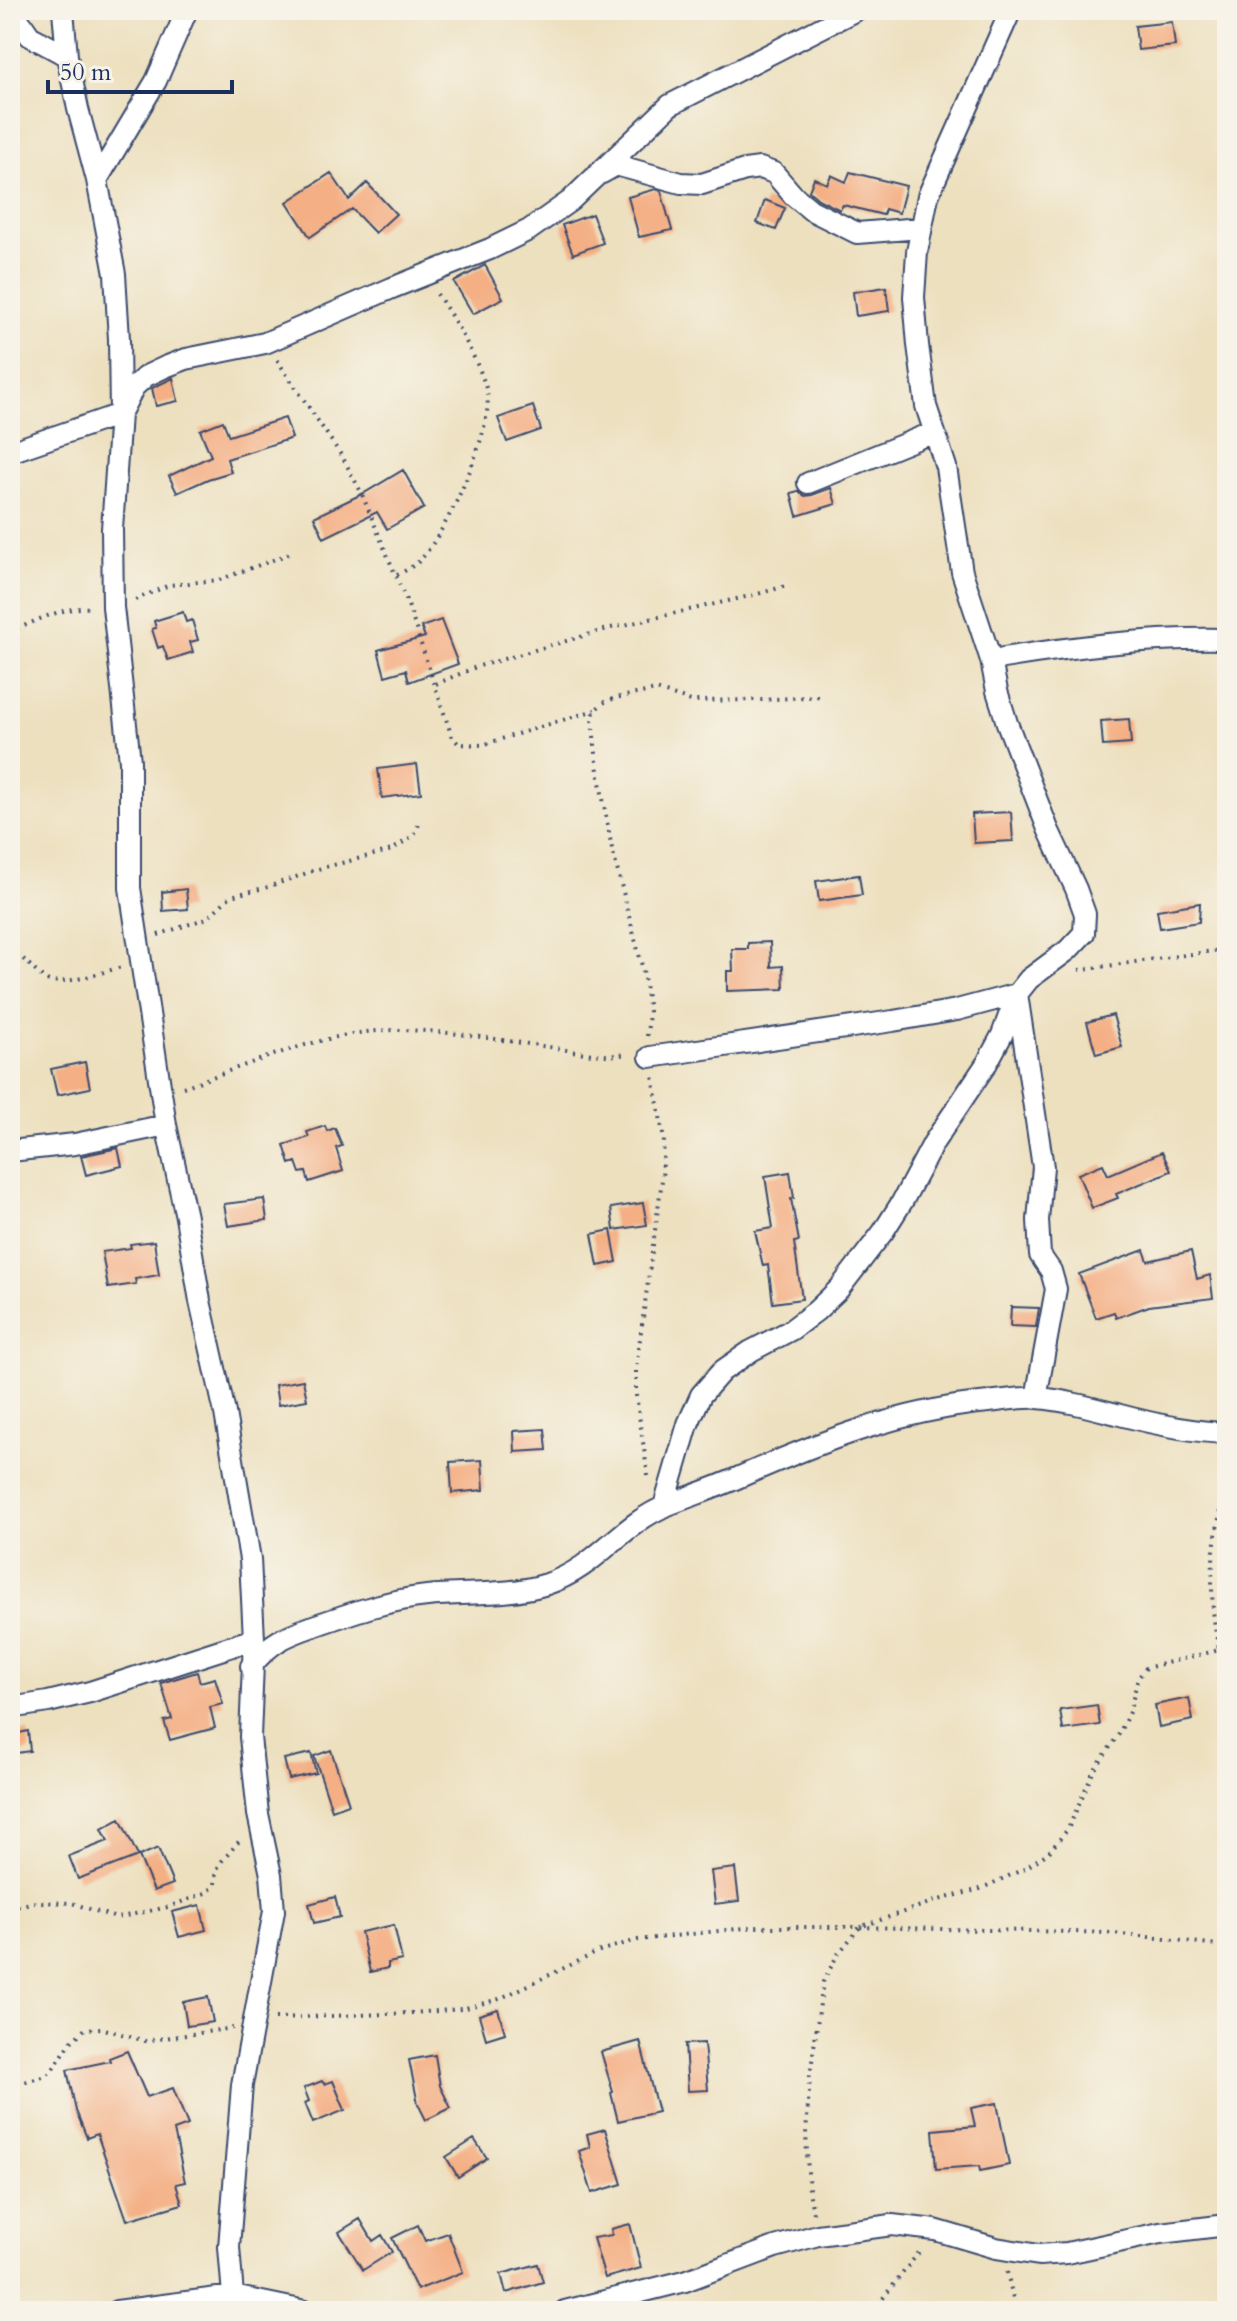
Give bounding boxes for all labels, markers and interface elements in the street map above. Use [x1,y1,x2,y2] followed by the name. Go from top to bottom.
[48,44,232,94] scale bar
[60,56,112,89] text: 50 m

